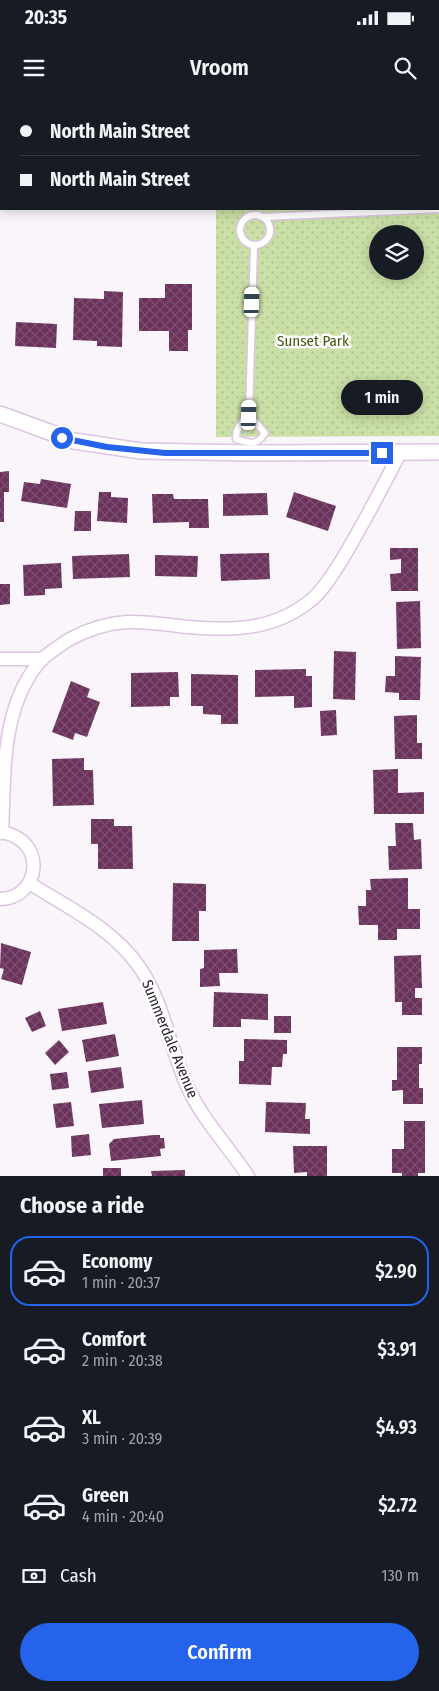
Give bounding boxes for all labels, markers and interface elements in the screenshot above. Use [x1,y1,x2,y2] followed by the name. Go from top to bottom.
[25,6,67,29] text: 20:35
[20,54,48,82] icon: menu
[190,54,249,81] text: Vroom
[391,54,419,82] icon: search
[50,120,190,143] text: North Main Street
[50,168,190,191] text: North Main Street
[369,225,424,280] map controls
[369,225,424,280] button: layers
[243,287,260,317] car
[277,332,349,350] park label: Sunset Park
[341,380,423,416] callout: 1 min
[365,388,399,407] text: 1 min
[240,400,257,430] car
[51,427,73,449] route start
[371,442,393,464] route end
[138,977,202,1101] street label: Summerdale Avenue
[20,1192,144,1219] text: Choose a ride
[22,1249,67,1294] icon: car
[82,1250,152,1273] text: Economy
[375,1260,417,1283] text: $2.90
[82,1273,160,1292] text: 1 min · 20:37
[22,1327,67,1372] icon: car
[82,1328,146,1351] text: Comfort
[378,1338,417,1361] text: $3.91
[82,1351,163,1370] text: 2 min · 20:38
[22,1405,67,1450] icon: car
[82,1406,101,1429] text: XL
[376,1416,417,1439] text: $4.93
[82,1429,162,1448] text: 3 min · 20:39
[22,1483,67,1528] icon: car
[82,1484,129,1507] text: Green
[378,1494,417,1517] text: $2.72
[82,1507,164,1526] text: 4 min · 20:40
[20,1562,48,1590] icon: cash
[60,1564,97,1587] text: Cash
[381,1566,419,1585] text: 130 m
[20,1623,419,1681] button: Confirm

